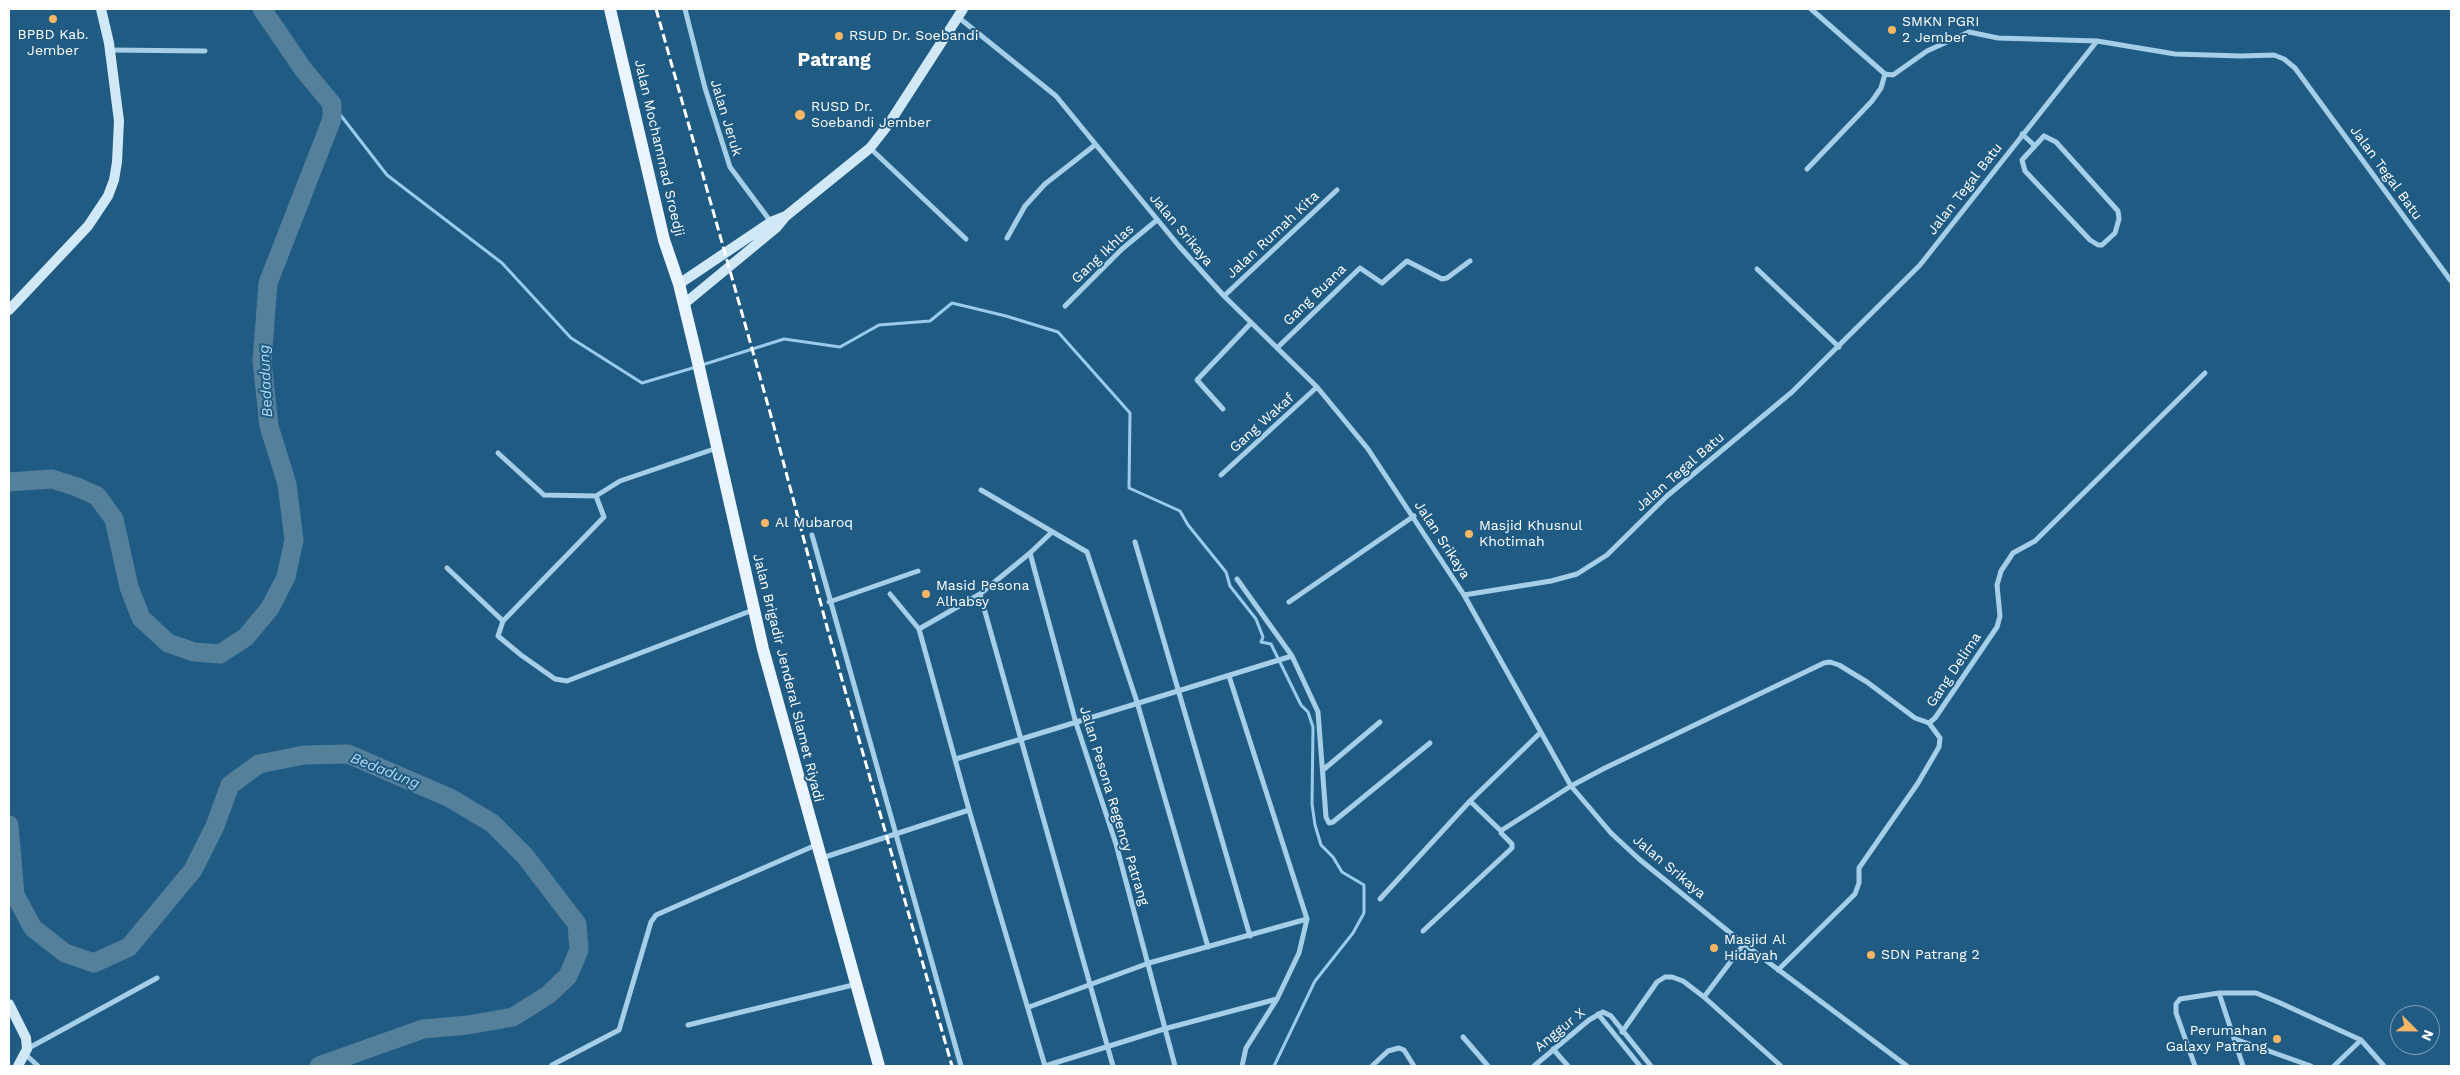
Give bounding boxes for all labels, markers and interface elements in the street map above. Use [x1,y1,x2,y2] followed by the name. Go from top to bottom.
[47,13,59,25] marker: BPBD Kab. Jember
[1902,14,1979,46] place label: SMKN PGRI 2 Jember
[1886,24,1898,36] marker: SMKN PGRI 2 Jember
[18,27,88,59] place label: BPBD Kab. Jember
[849,28,978,44] place label: RSUD Dr. Soebandi
[833,30,845,42] marker: RSUD Dr. Soebandi
[797,49,871,71] district label: Patrang
[630,58,688,238] street label: Jalan Mochammad Sroedji
[706,78,746,158] street label: Jalan Jeruk
[811,99,931,132] place label: RUSD Dr. Soebandi Jember
[793,108,807,122] marker: RUSD Dr. Soebandi Jember
[2346,123,2426,223] street label: Jalan Tegal Batu
[1924,140,2006,238] street label: Jalan Tegal Batu
[1223,188,1323,282] street label: Jalan Rumah Kita
[1146,190,1216,270] street label: Jalan Srikaya
[1068,221,1138,287] street label: Gang Ikhlas
[1280,261,1350,329] street label: Gang Buana
[255,344,277,418] water label: Bedadung
[1226,390,1298,456] street label: Gang Wakaf
[1632,429,1728,515] street label: Jalan Tegal Batu
[1410,498,1474,582] street label: Jalan Srikaya
[775,515,853,531] place label: Al Mubaroq
[759,517,771,529] marker: Al Mubaroq
[1479,518,1583,550] place label: Masjid Khusnul Khotimah
[1463,528,1475,540] marker: Masjid Khusnul Khotimah
[749,552,827,804] street label: Jalan Brigadir Jenderal Slamet Riyadi
[936,578,1029,610] place label: Masid Pesona Alhabsy
[920,588,932,600] marker: Masid Pesona Alhabsy
[1923,629,1985,711] street label: Gang Delima
[1076,704,1152,908] street label: Jalan Pesona Regency Patrang
[348,749,422,793] water label: Bedadung
[1629,832,1709,902] street label: Jalan Srikaya
[1724,932,1786,964] place label: Masjid Al Hidayah
[1708,942,1720,954] marker: Masjid Al Hidayah
[1881,947,1980,963] place label: SDN Patrang 2
[1865,949,1877,961] marker: SDN Patrang 2
[1531,1004,1589,1056] street label: Anggur X
[2390,1005,2440,1055] north arrow
[2166,1023,2267,1056] place label: Perumahan Galaxy Patrang
[2418,1028,2437,1043] text: N
[2271,1033,2283,1045] marker: Perumahan Galaxy Patrang

